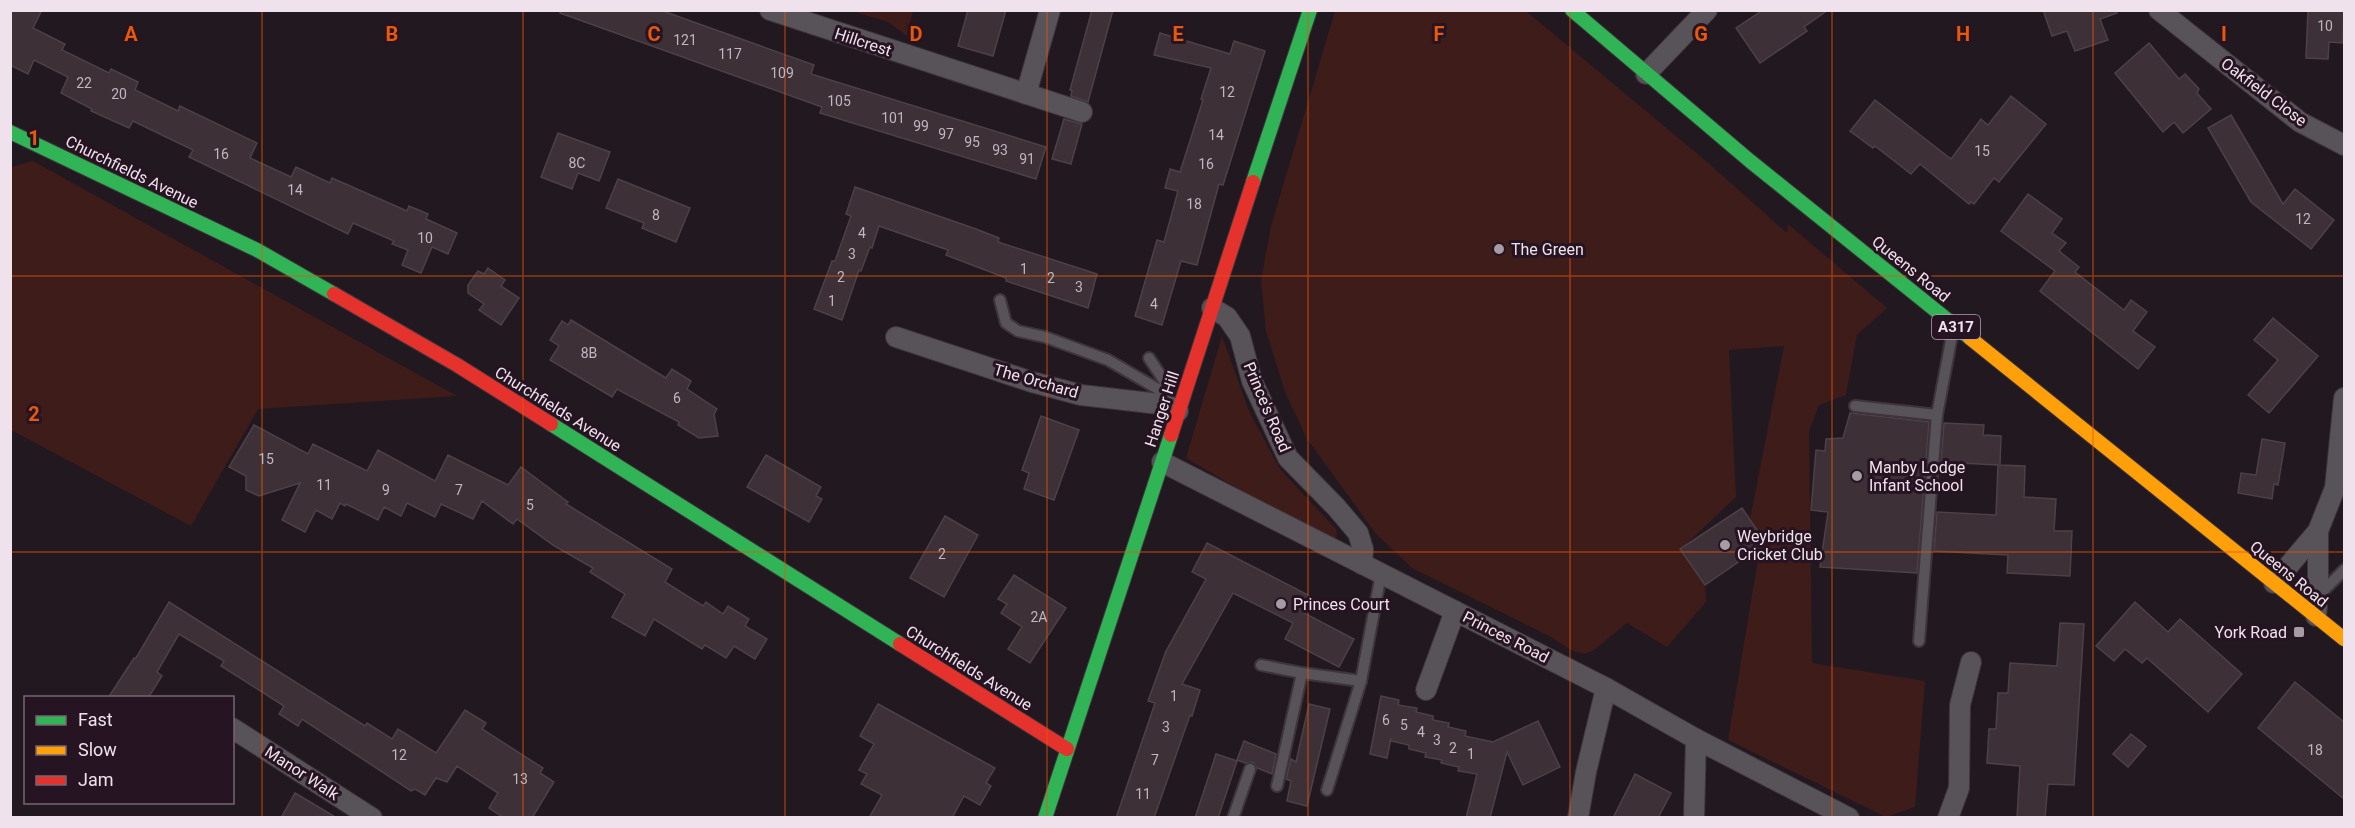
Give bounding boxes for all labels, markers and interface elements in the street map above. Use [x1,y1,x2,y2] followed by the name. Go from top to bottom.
[2317,18,2333,34] house number: 10
[124,22,138,46] text: A
[386,22,398,46] text: B
[647,22,661,46] text: C
[910,22,923,46] text: D
[1172,22,1184,46] text: E
[1434,22,1445,46] text: F
[1694,22,1708,46] text: G
[1956,22,1970,46] text: H
[2221,22,2227,46] text: I
[832,24,894,60] street label: Hillcrest
[673,32,697,48] house number: 121
[718,46,742,62] house number: 117
[2217,54,2311,130] street label: Oakfield Close
[770,65,794,81] house number: 109
[76,75,92,91] house number: 22
[1219,84,1235,100] house number: 12
[111,86,127,102] house number: 20
[827,93,851,109] house number: 105
[881,110,905,126] house number: 101
[913,118,929,134] house number: 99
[28,126,40,150] text: 1
[938,126,954,142] house number: 97
[1208,127,1224,143] house number: 14
[63,132,201,212] street label: Churchfields Avenue
[964,134,980,150] house number: 95
[992,142,1008,158] house number: 93
[1974,143,1990,159] house number: 15
[213,146,229,162] house number: 16
[1019,151,1035,167] house number: 91
[569,155,585,171] house number: 8C
[1198,156,1214,172] house number: 16
[287,182,303,198] house number: 14
[1186,196,1202,212] house number: 18
[652,207,660,223] house number: 8
[2295,211,2311,227] house number: 12
[858,225,866,241] house number: 4
[417,230,433,246] house number: 10
[1868,232,1954,306] street label: Queens Road
[1511,240,1584,259] place label: The Green
[1492,242,1506,256] marker: The Green
[848,246,856,262] house number: 3
[1020,261,1028,277] house number: 1
[837,269,845,285] house number: 2
[1047,270,1055,286] house number: 2
[1075,279,1083,295] house number: 3
[828,293,836,309] house number: 1
[1150,296,1158,312] house number: 4
[1932,315,1980,339] road number: A317
[581,345,597,361] house number: 8B
[1239,359,1295,455] street label: Prince's Road
[991,360,1081,402] street label: The Orchard
[491,362,625,456] street label: Churchfields Avenue
[1141,369,1183,449] street label: Hanger Hill
[673,390,681,406] house number: 6
[28,402,40,426] text: 2
[258,451,274,467] house number: 15
[1869,458,1965,495] place label: Manby Lodge Infant School
[1850,469,1864,483] marker: Manby Lodge Infant School
[316,477,332,493] house number: 11
[382,482,390,498] house number: 9
[455,482,463,498] house number: 7
[526,497,534,513] house number: 5
[1737,527,1823,564] place label: Weybridge Cricket Club
[2246,537,2332,611] street label: Queens Road
[1718,538,1732,552] marker: Weybridge Cricket Club
[938,546,946,562] house number: 2
[1293,595,1390,614] place label: Princes Court
[1274,597,1288,611] marker: Princes Court
[1460,607,1552,667] street label: Princes Road
[1030,609,1048,625] house number: 2A
[902,621,1036,715] street label: Churchfields Avenue
[2215,623,2287,642] place label: York Road
[2292,625,2306,639] marker: York Road
[1170,688,1178,704] house number: 1
[24,696,234,804] legend
[78,709,113,730] text: Fast
[1382,712,1390,728] house number: 6
[1400,717,1408,733] house number: 5
[1162,719,1170,735] house number: 3
[1417,724,1425,740] house number: 4
[1433,732,1441,748] house number: 3
[78,739,117,760] text: Slow
[1449,740,1457,756] house number: 2
[261,742,343,805] street label: Manor Walk
[2307,742,2323,758] house number: 18
[1467,746,1475,762] house number: 1
[391,747,407,763] house number: 12
[1151,752,1159,768] house number: 7
[78,769,114,790] text: Jam
[512,771,528,787] house number: 13
[1135,786,1151,802] house number: 11

